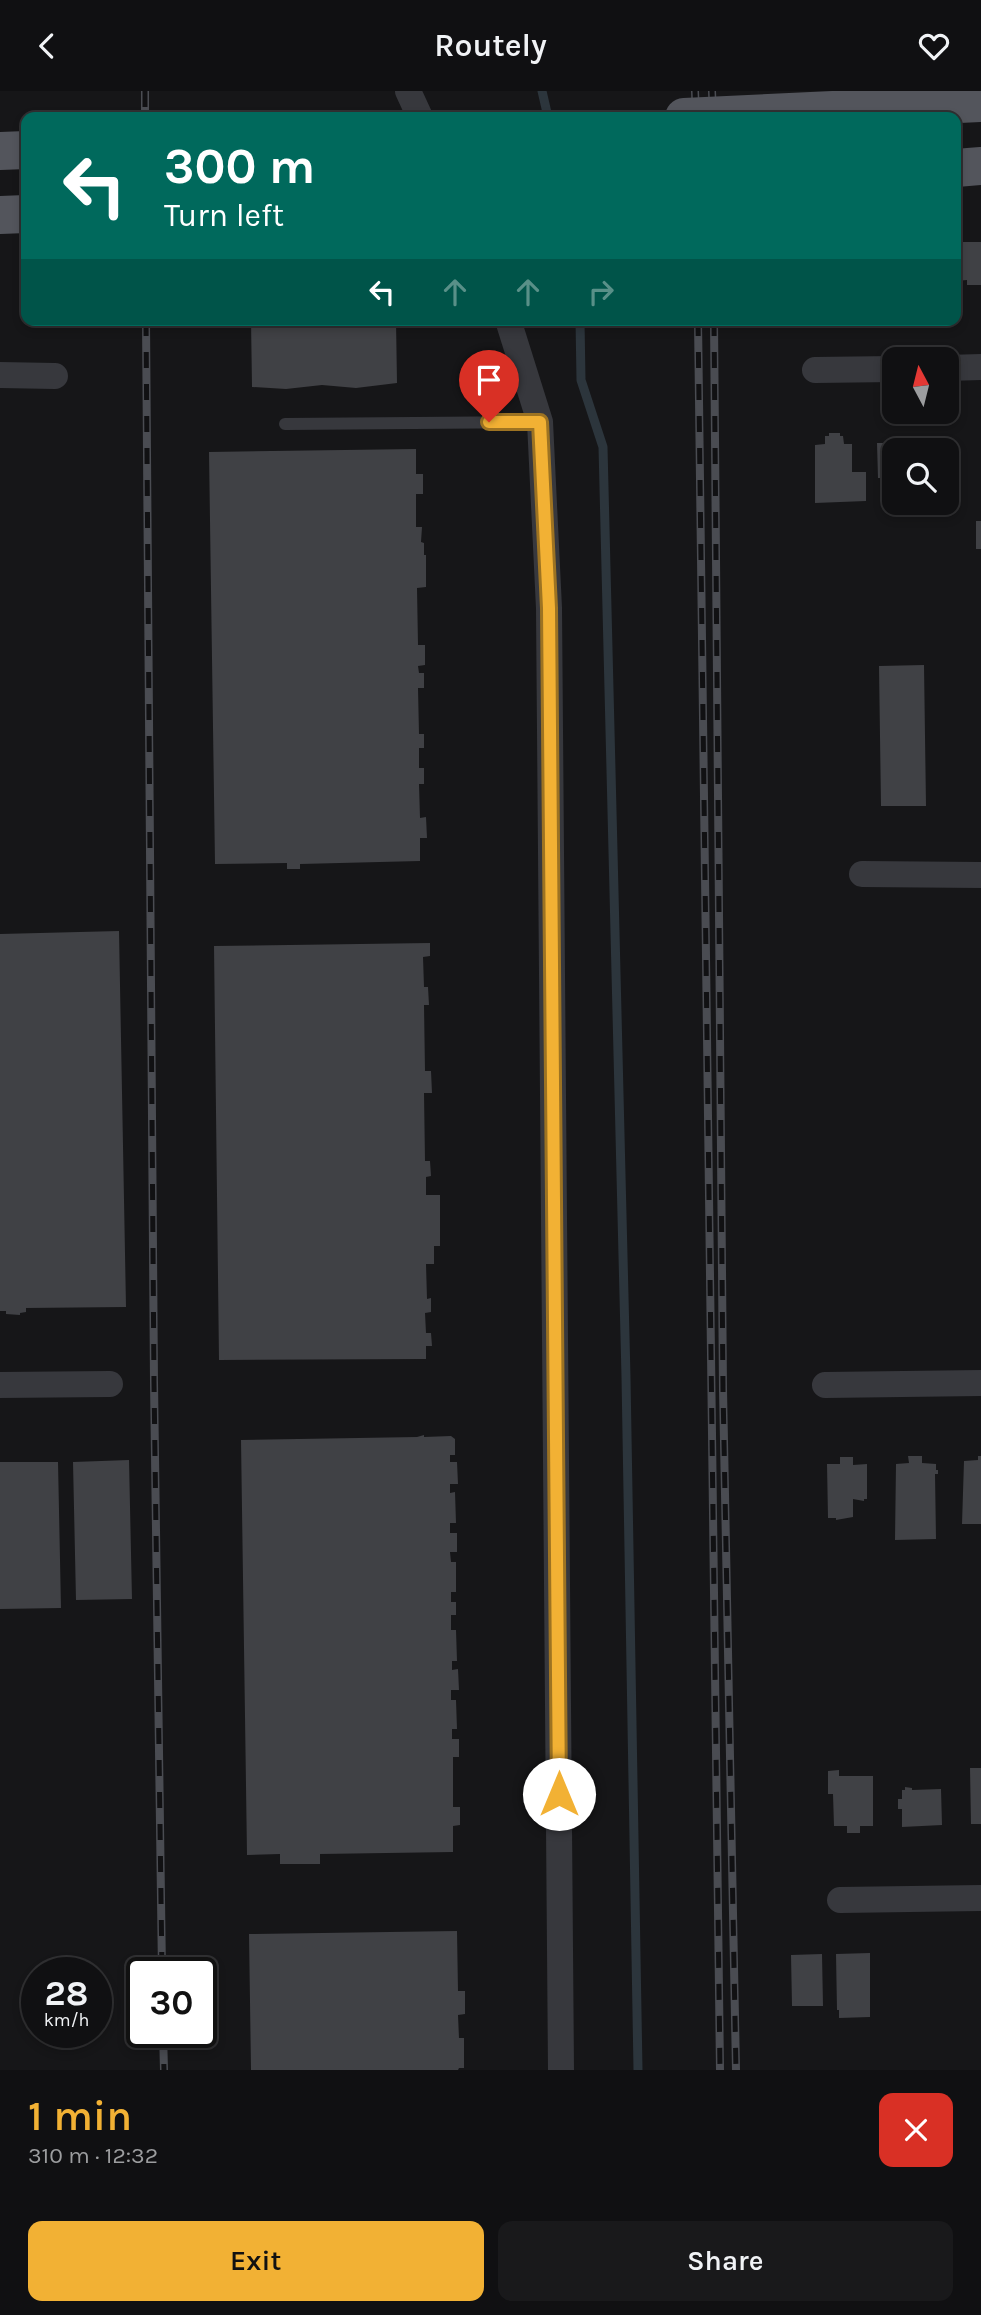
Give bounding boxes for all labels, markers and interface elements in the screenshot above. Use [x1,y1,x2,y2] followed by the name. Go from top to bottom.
[28,27,66,65] icon: back
[434,27,547,64] text: Routely
[915,27,953,65] icon: heart
[164,138,315,195] text: 300 m
[49,140,140,231] icon: left
[164,197,284,234] text: Turn left
[363,273,401,311] icon: left
[436,273,474,311] icon: ahead
[509,273,547,311] icon: ahead
[582,273,620,311] icon: right
[882,347,959,423] north arrow
[882,347,959,515] map controls
[459,350,519,422] pin
[470,361,508,399] icon: arrive
[882,438,959,515] button: search
[522,1757,596,1831] position arrow
[126,1957,217,2048] speed limit sign: 30
[45,1973,88,2014] text: 28
[44,2009,89,2031] text: km/h
[28,2091,132,2141] text: 1 min
[879,2093,953,2167] button: close
[28,2142,158,2169] text: 310 m · 12:32
[28,2221,484,2301] button: Exit
[498,2221,953,2301] button: Share

